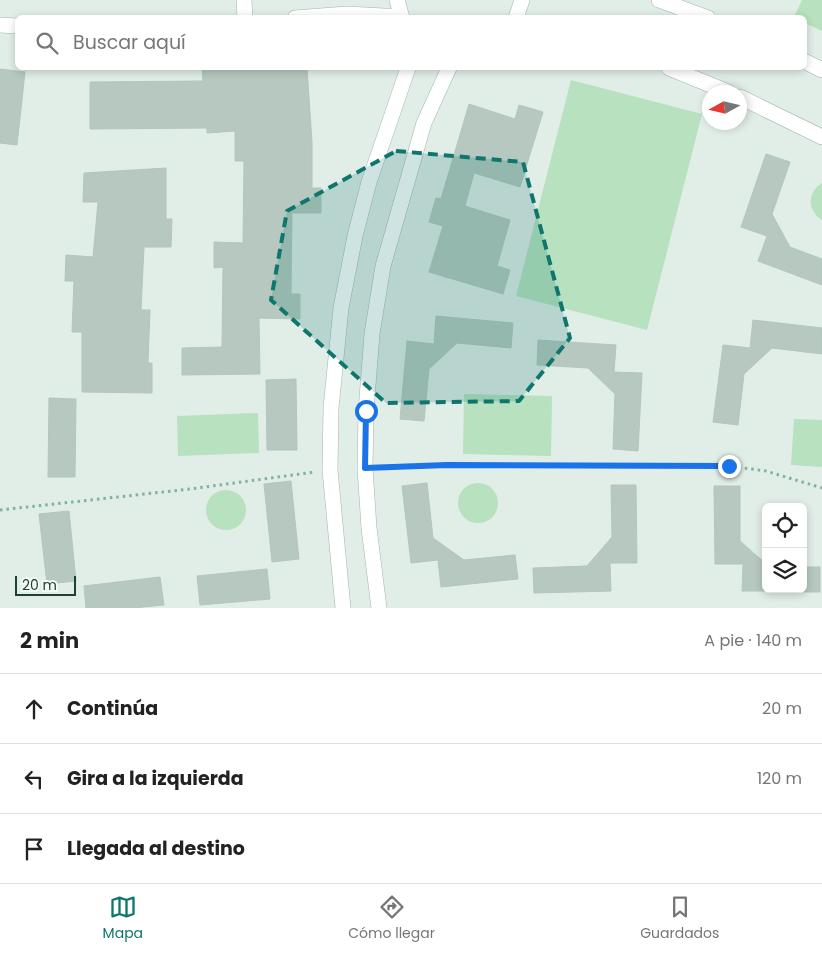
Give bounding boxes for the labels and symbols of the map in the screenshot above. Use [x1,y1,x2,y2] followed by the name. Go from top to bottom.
[702,85,747,130] north arrow
[355,400,378,423] route start
[718,455,741,478] route end
[15,573,76,596] scale bar

